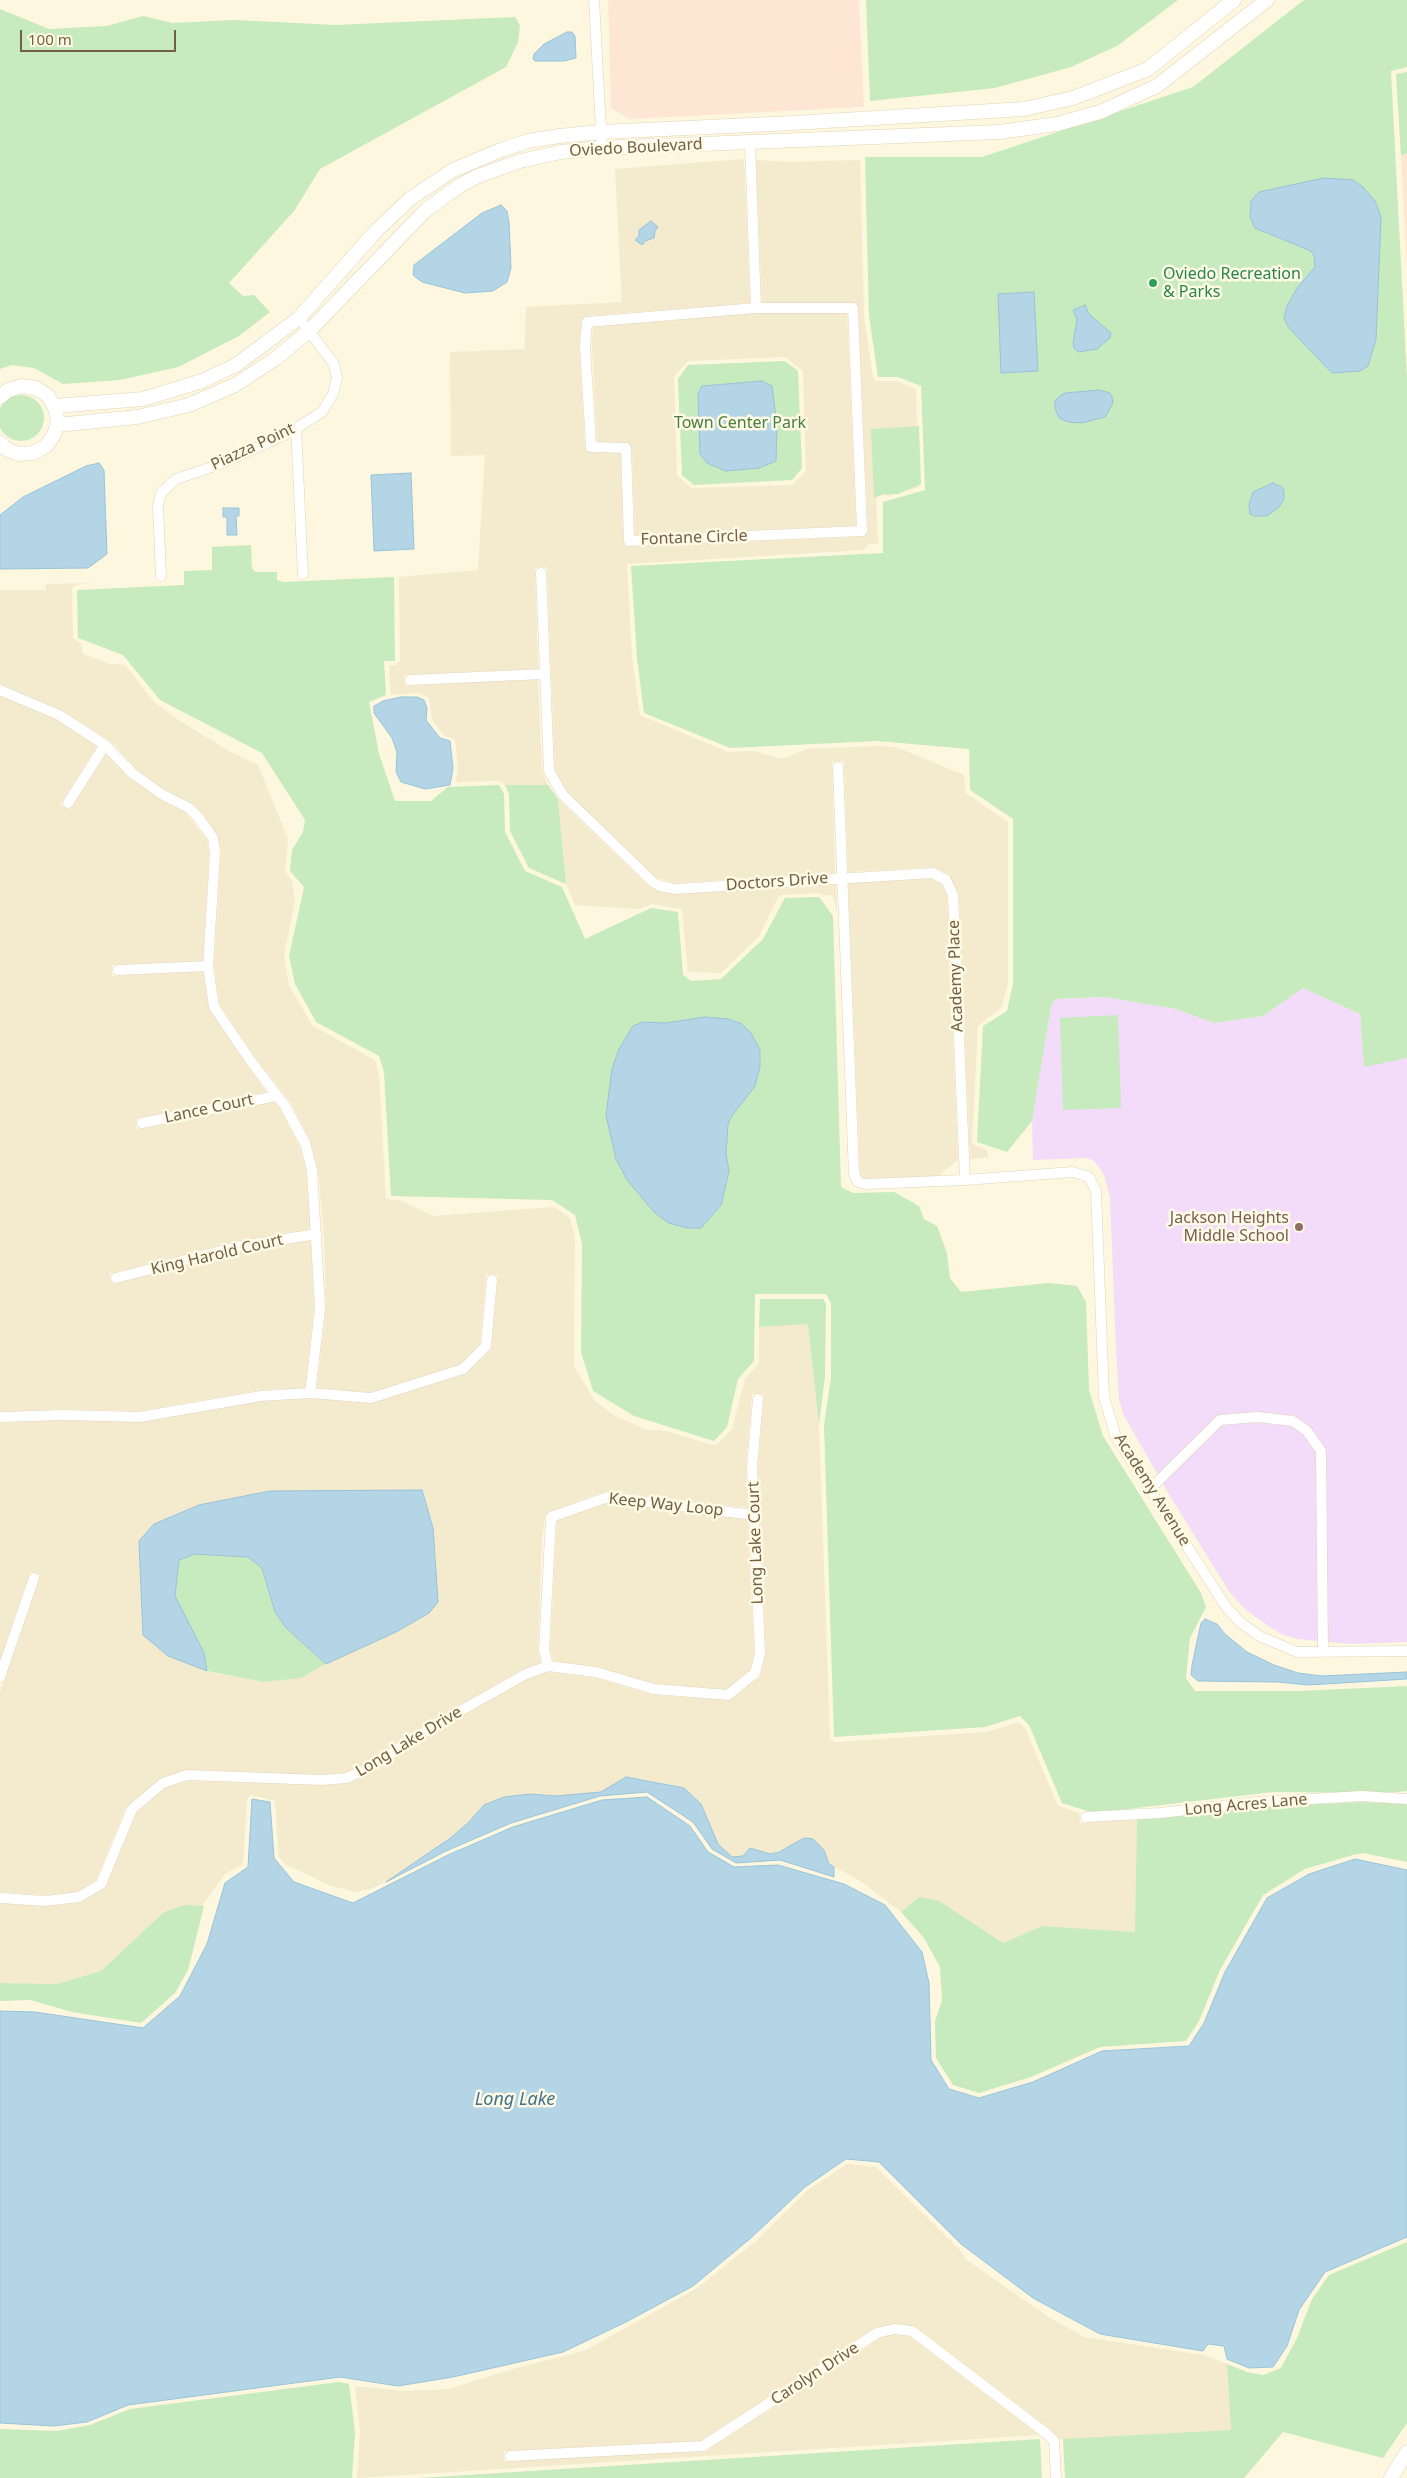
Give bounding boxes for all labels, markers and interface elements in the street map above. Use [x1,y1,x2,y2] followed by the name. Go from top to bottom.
[22,20,179,52] scale bar
[28,29,72,49] text: 100 m
[569,135,703,161] street label: Oviedo Boulevard
[1163,264,1301,302] place label: Oviedo Recreation & Parks
[1147,277,1159,289] marker: Oviedo Recreation & Parks
[674,413,806,433] park label: Town Center Park
[208,419,298,475] street label: Piazza Point
[640,527,748,549] street label: Fontane Circle
[725,869,829,895] street label: Doctors Drive
[944,919,968,1033] street label: Academy Place
[163,1090,255,1128] street label: Lance Court
[1170,1208,1289,1246] place label: Jackson Heights Middle School
[1293,1221,1305,1233] marker: Jackson Heights Middle School
[149,1230,285,1280] street label: King Harold Court
[1110,1430,1194,1550] street label: Academy Avenue
[744,1481,768,1605] street label: Long Lake Court
[608,1489,724,1521] street label: Keep Way Loop
[352,1703,466,1781] street label: Long Lake Drive
[1184,1790,1308,1820] street label: Long Acres Lane
[475,2089,555,2111] water label: Long Lake
[767,2338,863,2410] street label: Carolyn Drive

